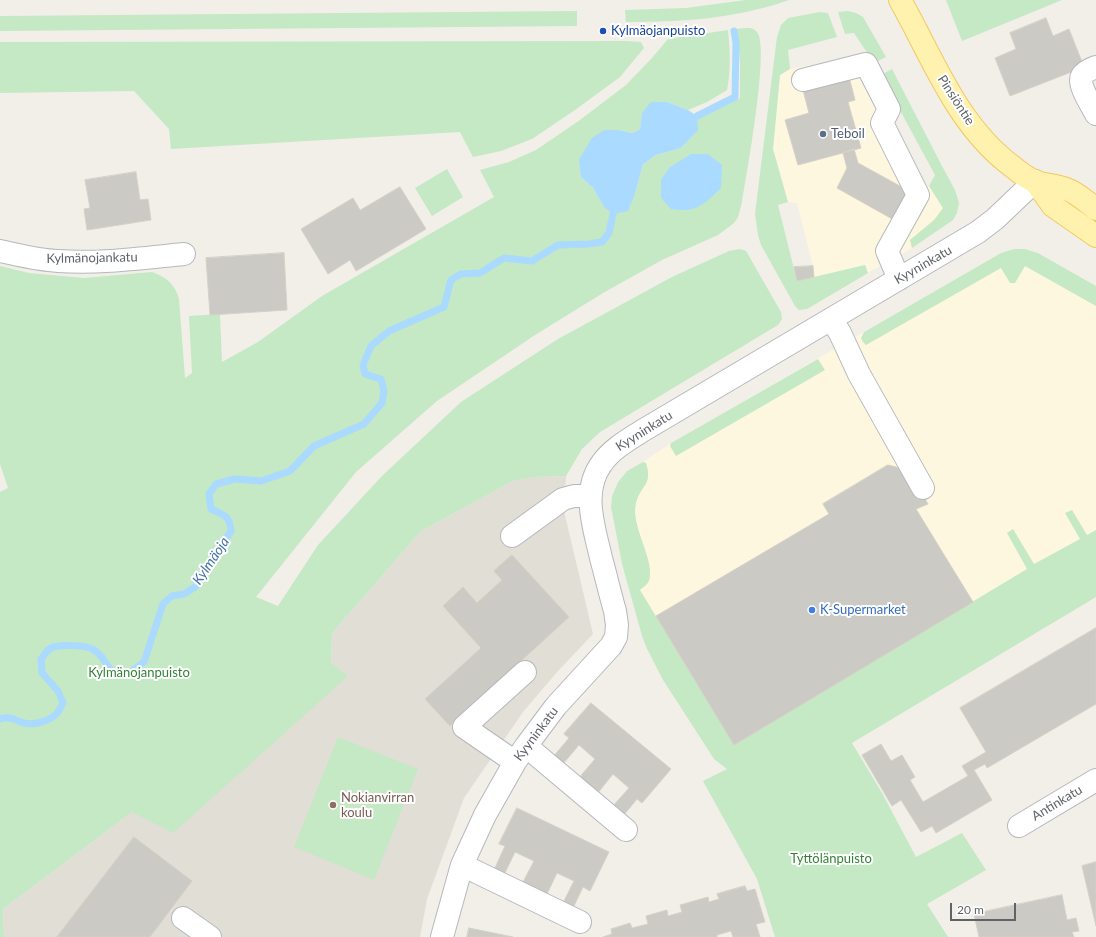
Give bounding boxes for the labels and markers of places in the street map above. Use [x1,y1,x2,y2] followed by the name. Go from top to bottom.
[611,23,705,39] place label: Kylmäojanpuisto
[598,26,608,36] marker: Kylmäojanpuisto
[831,126,865,142] place label: Teboil
[818,129,828,139] marker: Teboil
[820,602,906,618] place label: K-Supermarket
[807,605,817,615] marker: K-Supermarket
[341,790,414,821] place label: Nokianvirran koulu
[328,800,338,810] marker: Nokianvirran koulu

